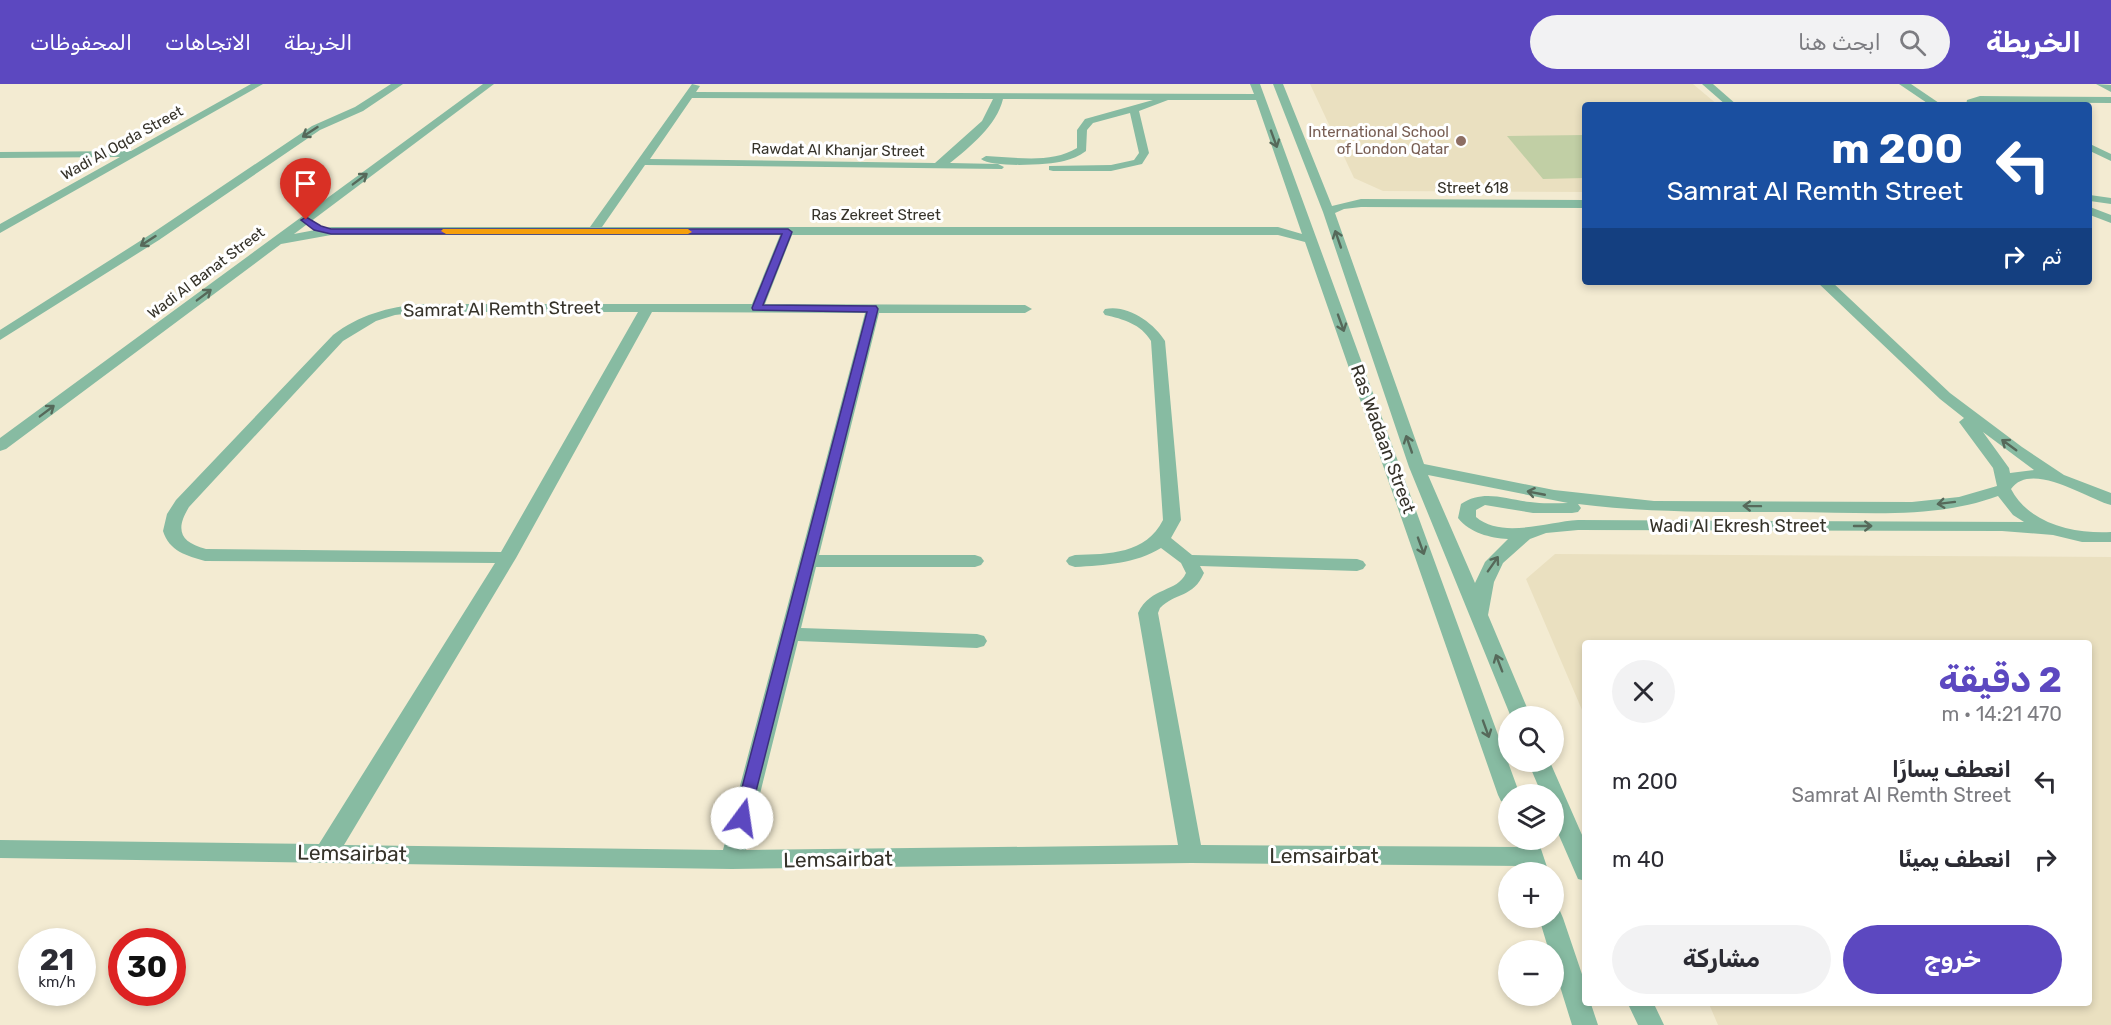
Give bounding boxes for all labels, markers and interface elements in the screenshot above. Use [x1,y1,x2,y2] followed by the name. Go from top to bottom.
[1530,15,1950,69] search box
[1896,26,1929,59] icon: search
[1986,26,2081,59] text: الخريطة
[1798,29,1881,56] text: ابحث هنا
[30,30,132,55] text: المحفوظات
[165,30,251,55] text: الاتجاهات
[284,30,352,55] text: الخريطة
[58,102,186,184] street label: Wadi Al Oqda Street
[1308,123,1449,158] place label: International School of London Qatar
[1831,124,1963,174] text: 200 m
[1984,126,2062,204] icon: left
[302,127,319,139] one-way arrow
[1270,129,1281,148] one-way arrow
[1454,134,1468,148] marker: International School of London Qatar
[751,139,925,161] street label: Rawdat Al Khanjar Street
[280,158,331,220] pin
[289,167,322,200] icon: arrive
[352,173,368,185] one-way arrow
[1667,175,1963,207] text: Samrat Al Remth Street
[1437,179,1509,197] street label: Street 618
[811,206,941,224] street label: Ras Zekreet Street
[144,223,268,323] street label: Wadi Al Banat Street
[1332,230,1343,249] one-way arrow
[140,235,157,247] one-way arrow
[1997,240,2030,273] icon: right
[2042,243,2062,270] text: ثم
[195,289,211,302] one-way arrow
[403,296,601,322] street label: Samrat Al Remth Street
[1336,313,1347,331] one-way arrow
[1346,362,1420,516] street label: Ras Wadaan Street
[39,405,55,418] one-way arrow
[1402,435,1413,453] one-way arrow
[2002,439,2018,451] one-way arrow
[1527,487,1547,498] one-way arrow
[1937,497,1957,508] one-way arrow
[1742,500,1762,512] one-way arrow
[1649,515,1827,537] street label: Wadi Al Ekresh Street
[1853,520,1873,532] one-way arrow
[1416,536,1427,555] one-way arrow
[1487,557,1499,573] one-way arrow
[1493,654,1504,672] one-way arrow
[1938,658,2062,701] text: 2 دقيقة
[1612,660,1675,723] button: close
[1941,702,2062,726] text: 470 m · 14:21
[1498,706,1564,1006] map controls
[1498,706,1564,772] button: search
[1482,720,1493,738] one-way arrow
[1892,756,2011,783] text: انعطف يسارًا
[2029,765,2062,798] icon: left
[1612,768,1678,795] text: 200 m
[1791,783,2011,807] text: Samrat Al Remth Street
[1498,784,1564,850] button: layers
[710,786,774,850] position arrow
[297,840,407,866] street label: Lemsairbat
[1269,843,1379,868] street label: Lemsairbat
[2029,843,2062,876] icon: right
[783,846,893,872] street label: Lemsairbat
[1612,846,1665,873] text: 40 m
[1898,846,2011,873] text: انعطف يمينًا
[1498,862,1564,928] button: +
[1612,925,1831,994] button: مشاركة
[1843,925,2062,994] button: خروج
[108,928,186,1006] speed limit sign: 30
[1498,940,1564,1006] button: −
[40,942,74,978] text: 21
[38,973,76,991] text: km/h

